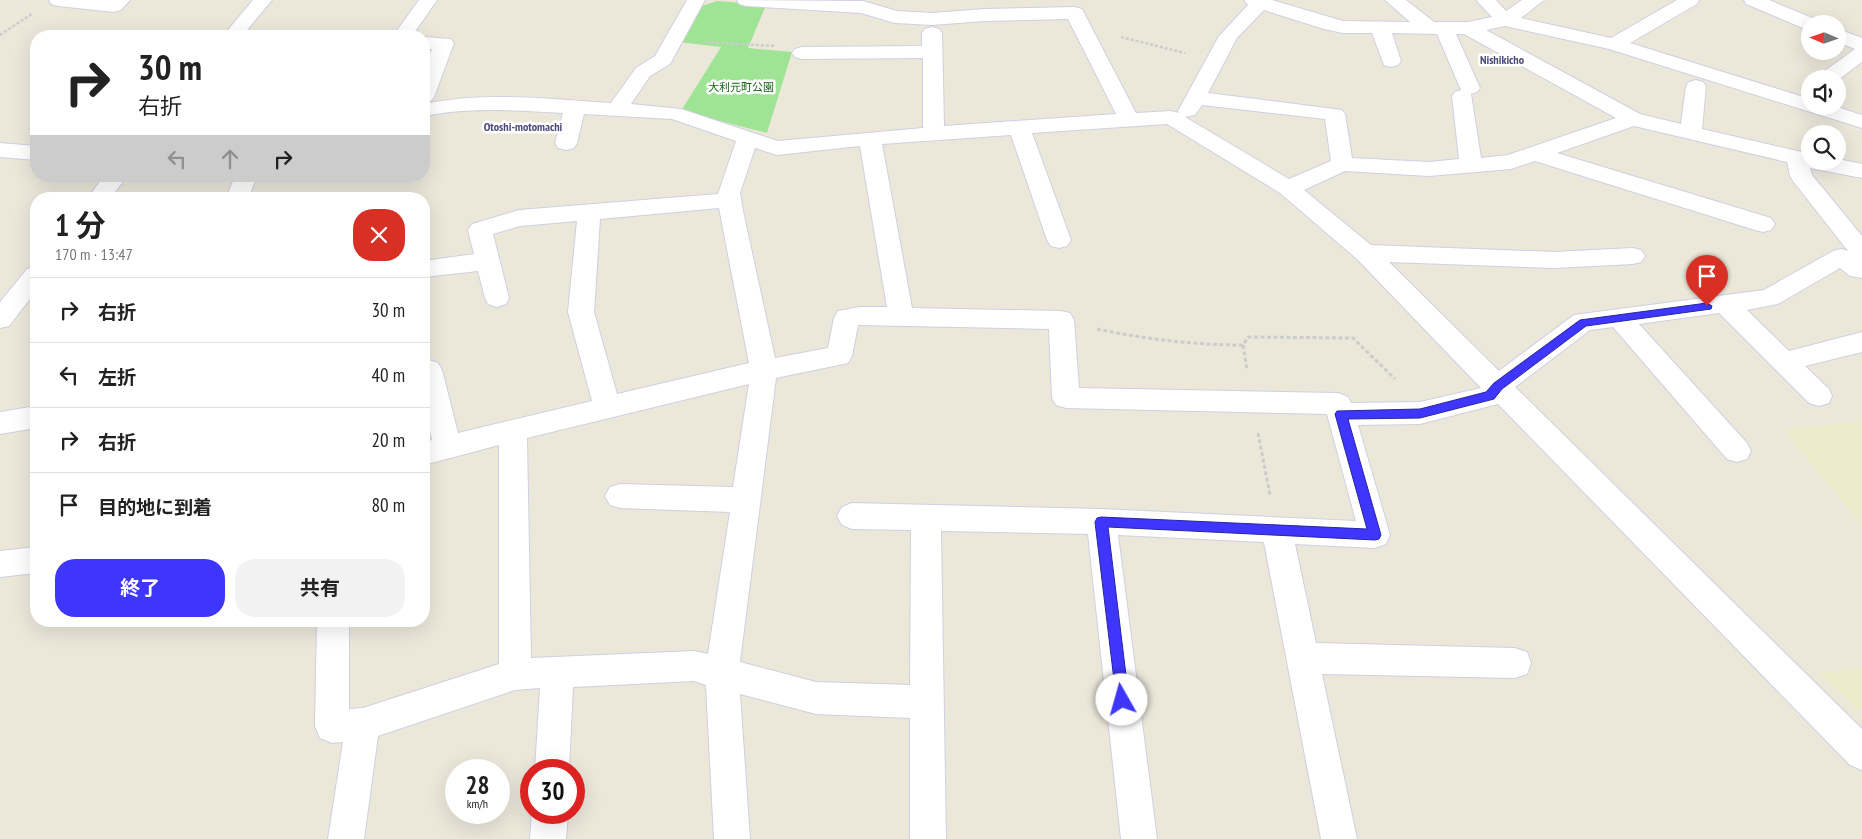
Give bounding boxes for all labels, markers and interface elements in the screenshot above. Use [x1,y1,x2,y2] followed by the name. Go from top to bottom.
[1801,15,1846,60] north arrow
[1801,15,1846,170] map controls
[138,44,202,90] text: 30 m
[55,50,120,115] icon: right
[1480,52,1525,67] district label: Nishikicho
[1801,70,1846,115] button: sound
[708,80,774,94] park label: 大利元町公園
[138,92,182,120] text: 右折
[484,119,563,134] district label: Otoshi-motomachi
[1801,125,1846,170] button: search
[163,145,191,173] icon: left
[216,145,244,173] icon: ahead
[269,145,297,173] icon: right
[55,205,106,244] text: 1 分
[353,209,405,261] button: close
[55,244,133,264] text: 170 m · 13:47
[1686,255,1728,306] pin
[1693,262,1721,290] icon: arrive
[55,296,83,324] icon: right
[372,298,405,322] text: 30 m
[98,300,136,324] text: 右折
[55,361,83,389] icon: left
[372,363,405,387] text: 40 m
[98,365,136,389] text: 左折
[55,426,83,454] icon: right
[372,428,405,452] text: 20 m
[98,430,136,454] text: 右折
[55,491,83,519] icon: arrive
[372,493,405,517] text: 80 m
[98,495,212,519] text: 目的地に到着
[55,559,225,617] button: 終了
[235,559,405,617] button: 共有
[1095,673,1147,725] position arrow
[520,759,585,824] speed limit sign: 30
[466,769,489,801] text: 28
[467,796,488,811] text: km/h

